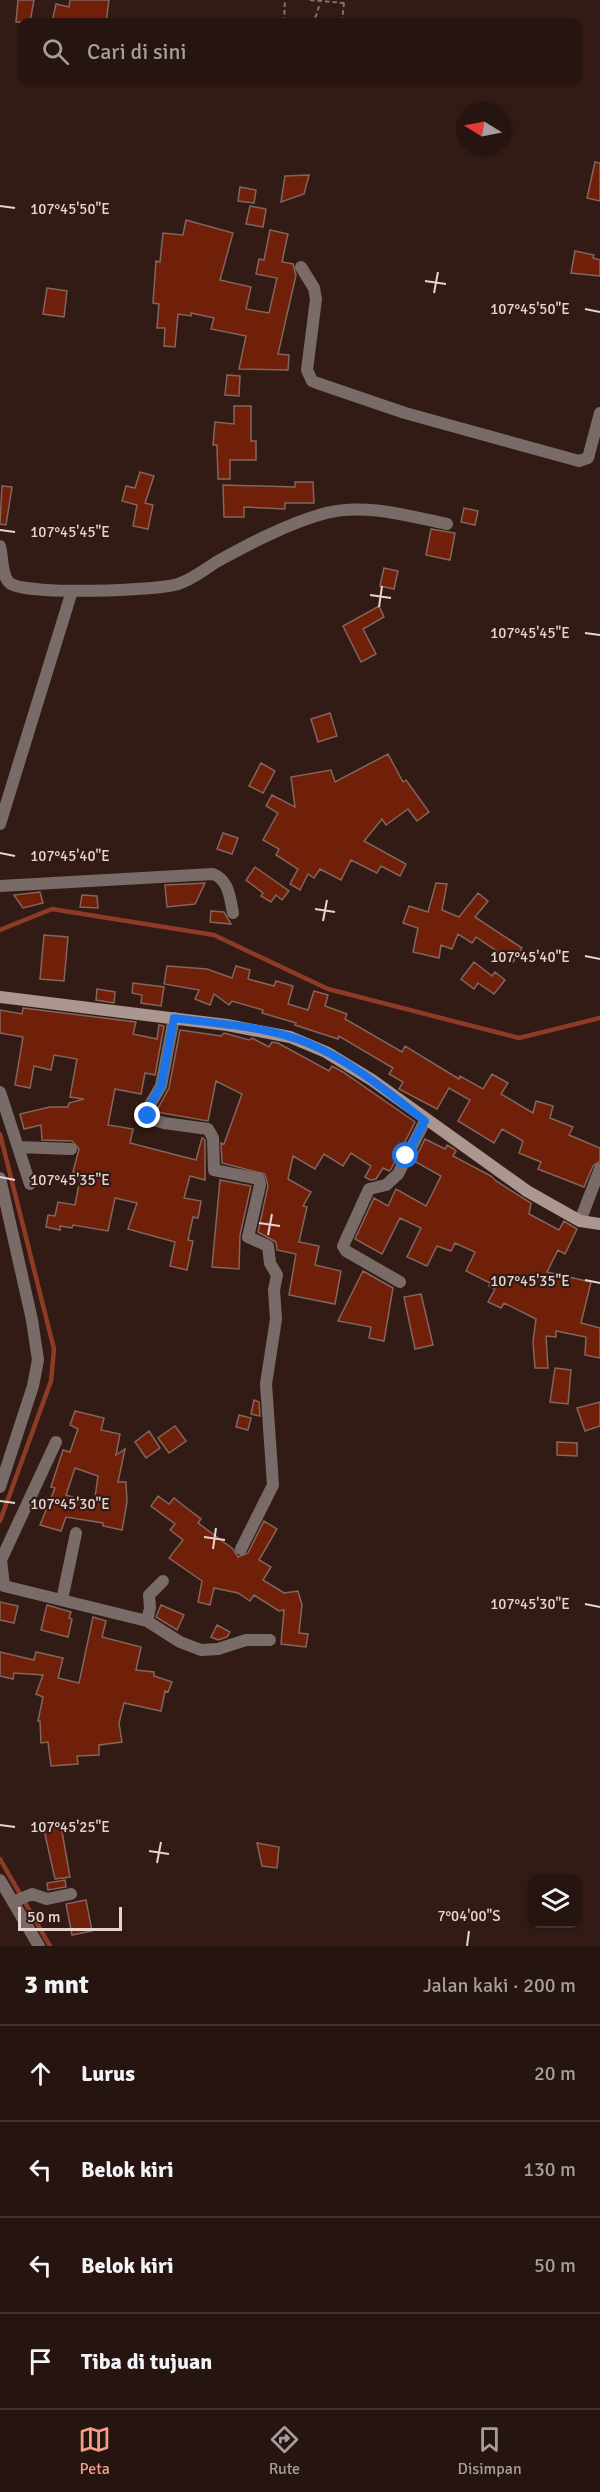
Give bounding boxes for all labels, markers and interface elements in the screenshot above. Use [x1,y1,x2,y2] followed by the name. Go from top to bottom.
[18,18,582,84] search box
[39,35,72,68] icon: search
[87,38,187,65] text: Cari di sini
[456,102,510,156] north arrow
[30,200,110,218] text: 107°45'50"E
[490,300,570,318] text: 107°45'50"E
[30,523,110,541] text: 107°45'45"E
[490,624,570,642] text: 107°45'45"E
[30,847,110,865] text: 107°45'40"E
[490,948,570,966] text: 107°45'40"E
[134,1102,160,1128] route end
[392,1142,418,1168] route start
[30,1171,110,1189] text: 107°45'35"E
[490,1272,570,1290] text: 107°45'35"E
[30,1495,110,1513] text: 107°45'30"E
[490,1595,570,1613] text: 107°45'30"E
[30,1818,110,1836] text: 107°45'25"E
[528,1874,582,1928] map controls
[528,1874,582,1928] button: layers
[18,1904,122,1932] scale bar
[27,1907,61,1927] text: 50 m
[437,1907,501,1925] text: 7°04'00"S
[24,1969,89,2001] text: 3 mnt
[423,1973,576,1998] text: Jalan kaki · 200 m
[24,2057,57,2090] icon: ahead
[81,2060,135,2087] text: Lurus
[534,2061,576,2086] text: 20 m
[24,2153,57,2186] icon: left
[81,2156,174,2183] text: Belok kiri
[523,2157,576,2182] text: 130 m
[24,2249,57,2282] icon: left
[81,2252,174,2279] text: Belok kiri
[534,2253,576,2278] text: 50 m
[24,2345,57,2378] icon: arrive
[81,2348,212,2375] text: Tiba di tujuan
[78,2423,111,2479] tab: Peta
[268,2423,301,2479] tab: Rute
[458,2423,522,2479] tab: Disimpan

